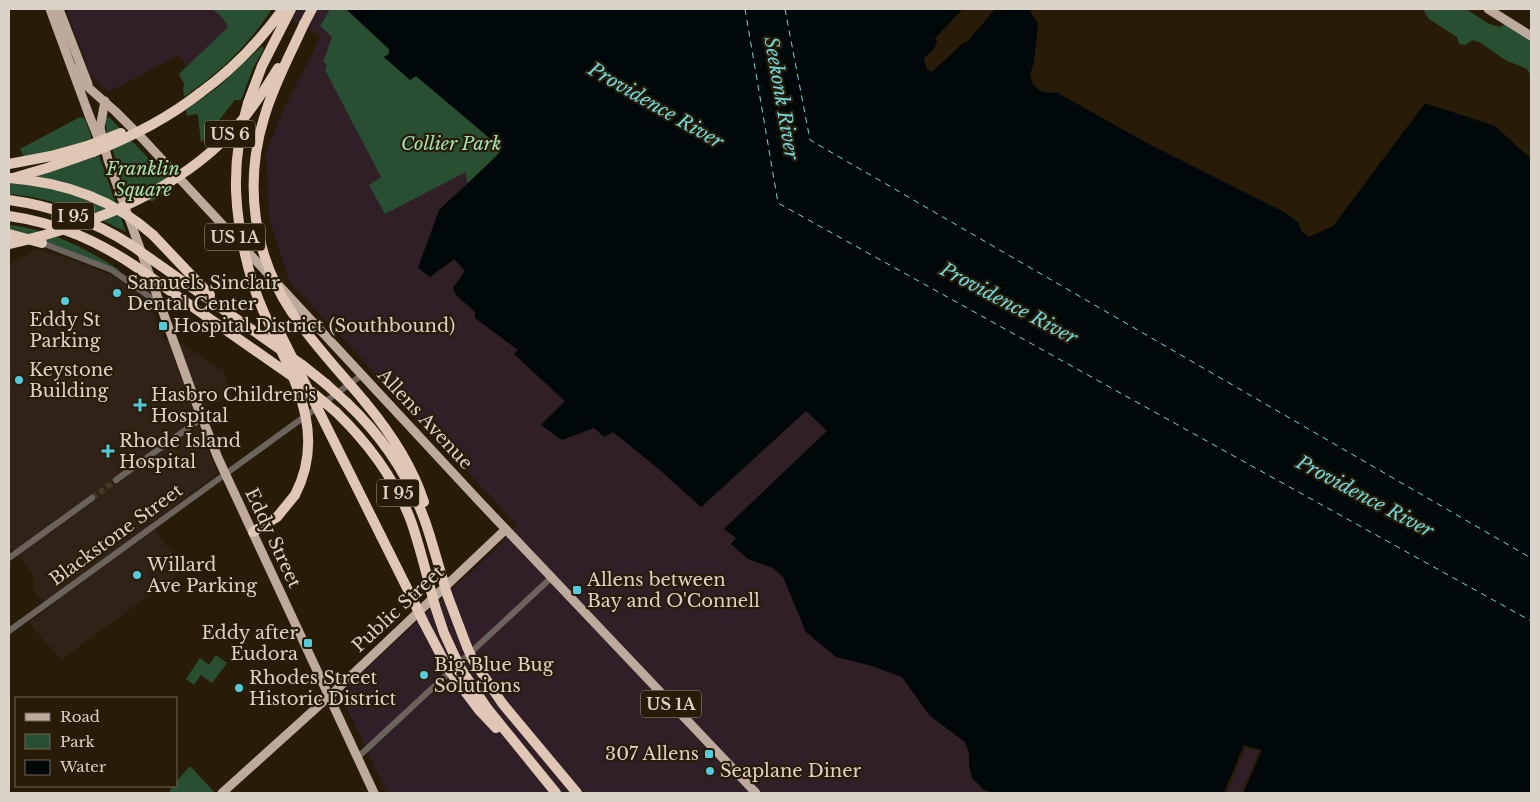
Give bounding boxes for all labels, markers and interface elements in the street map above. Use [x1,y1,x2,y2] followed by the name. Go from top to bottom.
[759,35,804,162] water label: Seekonk River
[583,57,728,154] water label: Providence River
[205,120,255,148] road number: US 6
[401,133,501,155] park label: Collier Park
[105,158,180,201] park label: Franklin Square
[52,202,94,230] road number: I 95
[205,223,265,250] road number: US 1A
[935,257,1082,350] water label: Providence River
[127,272,280,315] place label: Samuels Sinclair Dental Center
[111,287,123,299] marker: Samuels Sinclair Dental Center
[59,295,71,307] marker: Eddy St Parking
[29,309,101,352] place label: Eddy St Parking
[173,315,455,337] place label: Hospital District (Southbound)
[157,320,169,332] marker: Hospital District (Southbound)
[29,359,113,402] place label: Keystone Building
[372,363,477,474] street label: Allens Avenue
[13,374,25,386] marker: Keystone Building
[151,384,316,427] place label: Hasbro Children's Hospital
[133,398,147,412] marker: Hasbro Children's Hospital
[119,430,241,473] place label: Rhode Island Hospital
[101,444,115,458] marker: Rhode Island Hospital
[1291,450,1438,543] water label: Providence River
[45,479,187,591] street label: Blackstone Street
[377,479,419,506] road number: I 95
[240,485,306,592] street label: Eddy Street
[146,554,257,597] place label: Willard Ave Parking
[348,561,448,657] street label: Public Street
[131,569,143,581] marker: Willard Ave Parking
[586,569,760,612] place label: Allens between Bay and O'Connell
[571,584,583,596] marker: Allens between Bay and O'Connell
[202,622,298,665] place label: Eddy after Eudora
[302,637,314,649] marker: Eddy after Eudora
[434,654,554,697] place label: Big Blue Bug Solutions
[249,667,396,710] place label: Rhodes Street Historic District
[418,669,430,681] marker: Big Blue Bug Solutions
[233,682,245,694] marker: Rhodes Street Historic District
[641,691,701,718] road number: US 1A
[15,697,178,787] legend
[60,707,100,726] text: Road
[60,732,96,751] text: Park
[605,743,699,765] place label: 307 Allens
[703,748,715,760] marker: 307 Allens
[59,757,107,776] text: Water
[720,760,862,782] place label: Seaplane Diner
[704,765,716,777] marker: Seaplane Diner

